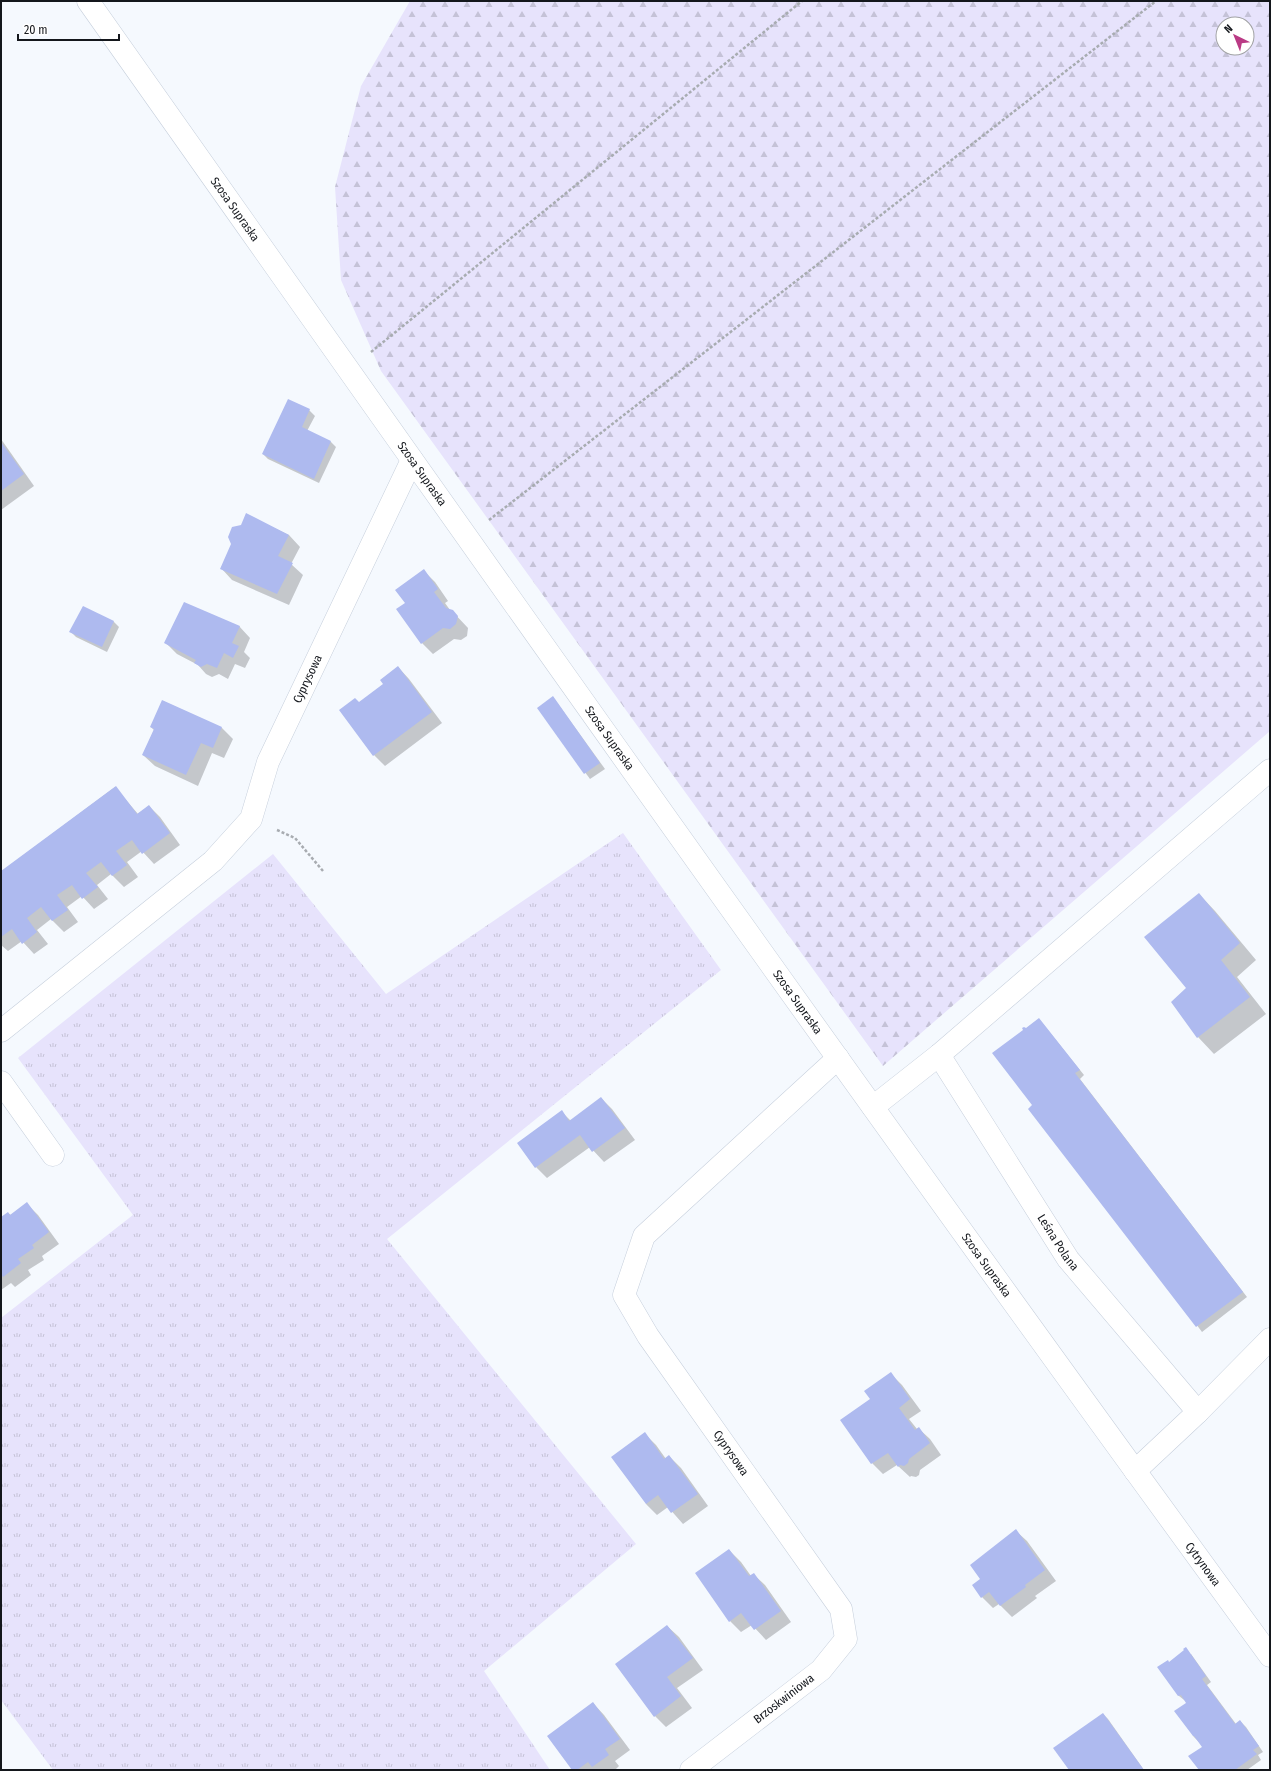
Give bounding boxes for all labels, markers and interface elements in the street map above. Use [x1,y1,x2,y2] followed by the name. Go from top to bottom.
[18,16,119,42] scale bar
[1215,16,1255,56] north arrow
[1222,22,1235,36] text: N
[24,23,48,37] text: 20 m
[208,175,263,244] street label: Szosa Supraska
[395,439,450,509] street label: Szosa Supraska
[290,652,325,705] street label: Cyprysowa
[582,703,637,773] street label: Szosa Supraska
[770,967,825,1037] street label: Szosa Supraska
[1034,1212,1082,1273] street label: Leśna Polana
[959,1231,1014,1300] street label: Szosa Supraska
[710,1428,752,1478] street label: Cyprysowa
[1182,1540,1224,1589] street label: Cytrynowa
[751,1671,817,1726] street label: Brzoskwiniowa

